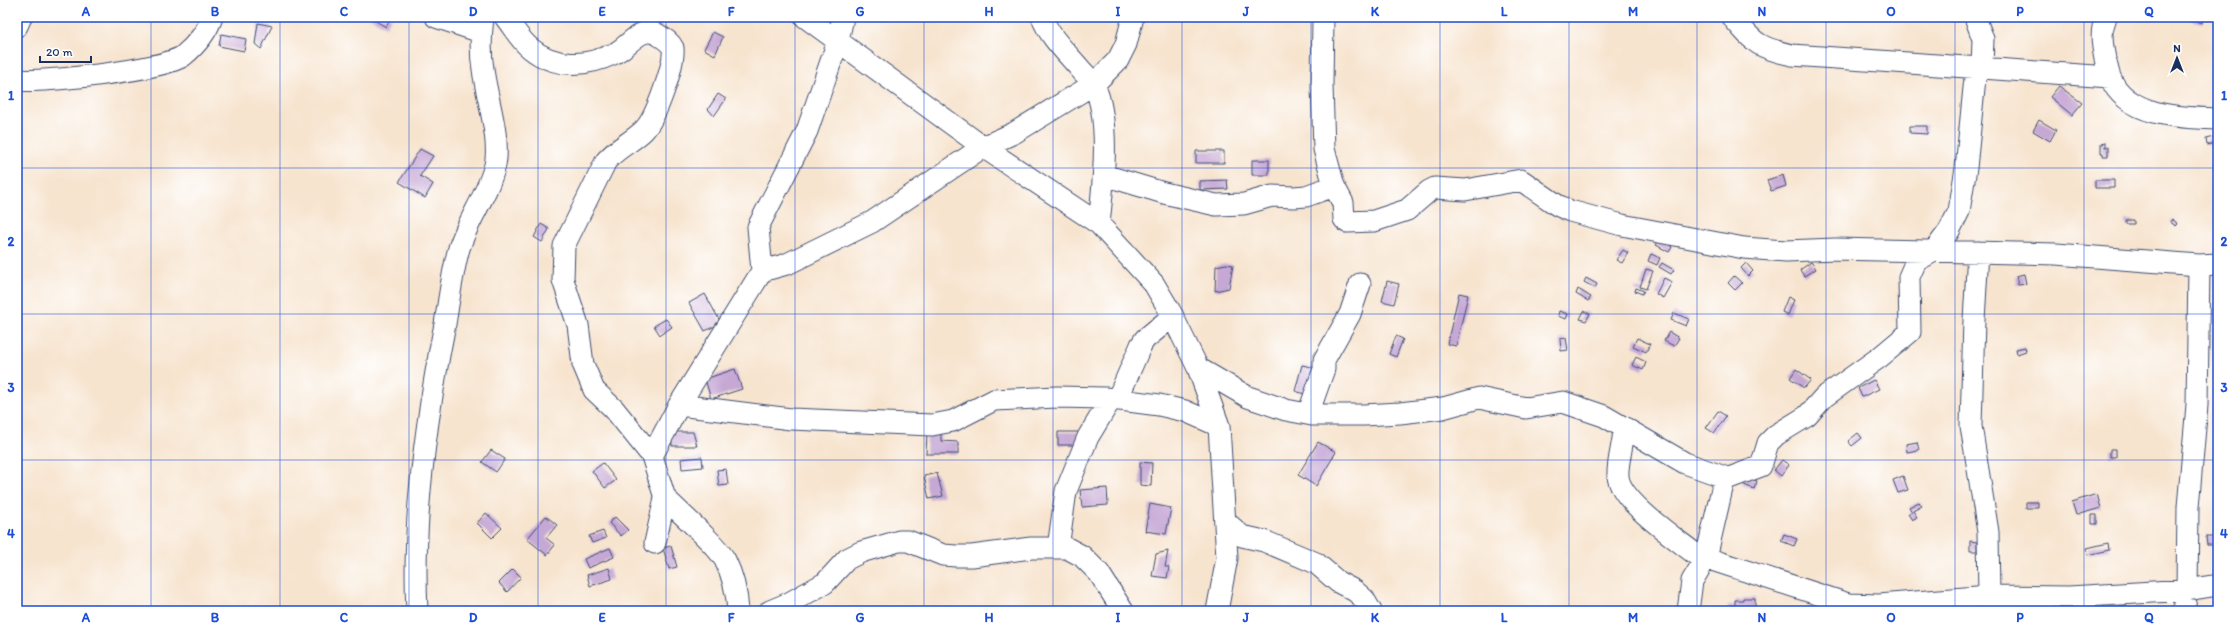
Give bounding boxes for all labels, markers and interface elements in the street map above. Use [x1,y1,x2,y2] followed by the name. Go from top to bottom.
[81,4,91,19] text: A
[211,4,220,19] text: B
[340,4,349,19] text: C
[469,4,478,19] text: D
[598,4,606,19] text: E
[728,4,735,19] text: F
[856,4,865,19] text: G
[985,4,994,19] text: H
[1116,4,1121,19] text: I
[1242,4,1250,19] text: J
[1371,4,1380,19] text: K
[1501,4,1508,19] text: L
[1628,4,1638,19] text: M
[1758,4,1767,19] text: N
[1886,4,1896,19] text: O
[2016,4,2024,19] text: P
[2144,4,2154,19] text: Q
[40,38,91,64] scale bar
[2157,38,2197,78] north arrow
[2173,42,2181,55] text: N
[46,45,73,59] text: 20 m
[8,88,14,103] text: 1
[2221,88,2227,103] text: 1
[8,234,15,249] text: 2
[2221,234,2228,249] text: 2
[7,380,15,395] text: 3
[2220,380,2228,395] text: 3
[7,526,15,541] text: 4
[2220,526,2228,541] text: 4
[81,610,91,625] text: A
[211,610,220,625] text: B
[340,610,349,625] text: C
[469,610,478,625] text: D
[598,610,606,625] text: E
[728,610,735,625] text: F
[856,610,865,625] text: G
[985,610,994,625] text: H
[1116,610,1121,625] text: I
[1242,610,1250,625] text: J
[1371,610,1380,625] text: K
[1501,610,1508,625] text: L
[1628,610,1638,625] text: M
[1758,610,1767,625] text: N
[1886,610,1896,625] text: O
[2016,610,2024,625] text: P
[2144,610,2154,625] text: Q

